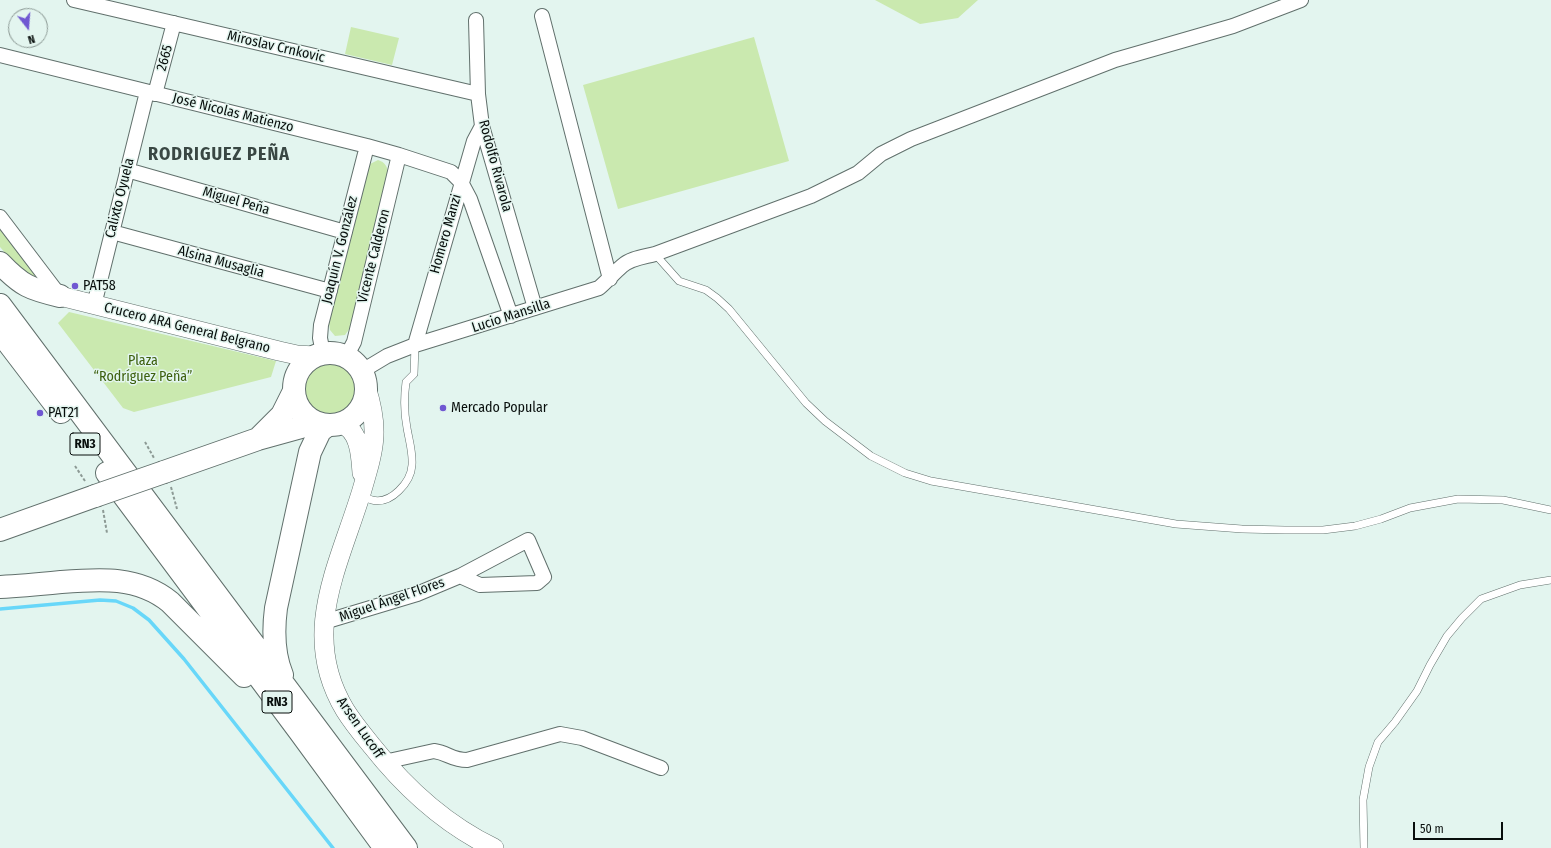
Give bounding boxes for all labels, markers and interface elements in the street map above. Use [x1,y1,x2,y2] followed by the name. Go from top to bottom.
[8,8,48,48] north arrow
[226,28,326,66] street label: Miroslav Crnkovic
[26,32,36,46] text: N
[153,43,177,73] street label: 2665
[171,90,295,136] street label: José Nicolas Matienzo
[475,118,515,214] street label: Rodolfo Rivarola
[148,144,290,166] district label: RODRIGUEZ PEÑA
[102,156,138,240] street label: Calixto Oyuela
[200,183,272,219] street label: Miguel Peña
[427,192,465,276] street label: Homero Manzi
[318,194,362,306] street label: Joaquín V. González
[354,207,394,305] street label: Vicente Calderon
[176,242,266,282] street label: Alsina Musaglia
[83,278,116,294] place label: PAT58
[70,281,80,291] marker: PAT58
[470,295,552,337] street label: Lucio Mansilla
[102,299,272,357] street label: Crucero ARA General Belgrano
[94,353,192,386] park label: Plaza “Rodríguez Peña”
[451,400,548,416] place label: Mercado Popular
[438,403,448,413] marker: Mercado Popular
[48,405,79,421] place label: PAT21
[35,408,45,418] marker: PAT21
[70,433,100,455] road number: RN3
[337,574,447,626] street label: Miguel Ángel Flores
[262,691,292,713] road number: RN3
[333,694,387,762] street label: Arsen Lucoff
[1415,814,1505,840] scale bar
[1420,822,1444,836] text: 50 m

